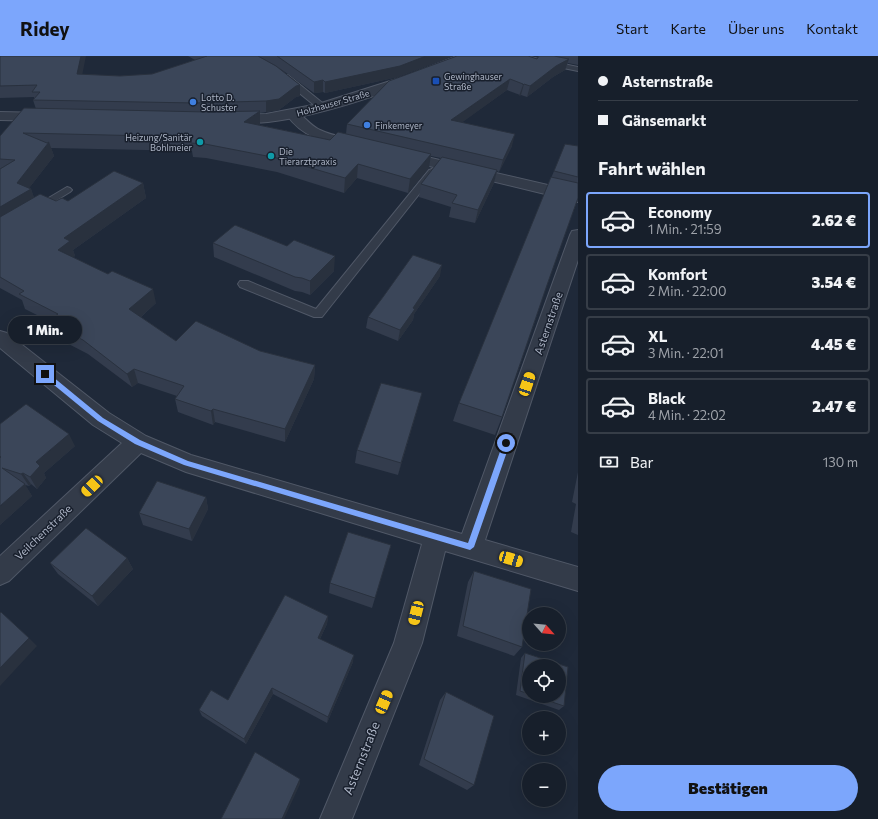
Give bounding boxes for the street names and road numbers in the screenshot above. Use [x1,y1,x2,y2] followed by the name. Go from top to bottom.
[295,87,371,119] street label: Holzhauser Straße
[531,290,565,356] street label: Asternstraße
[12,501,74,562] street label: Veilchenstraße
[339,719,383,797] street label: Asternstraße

